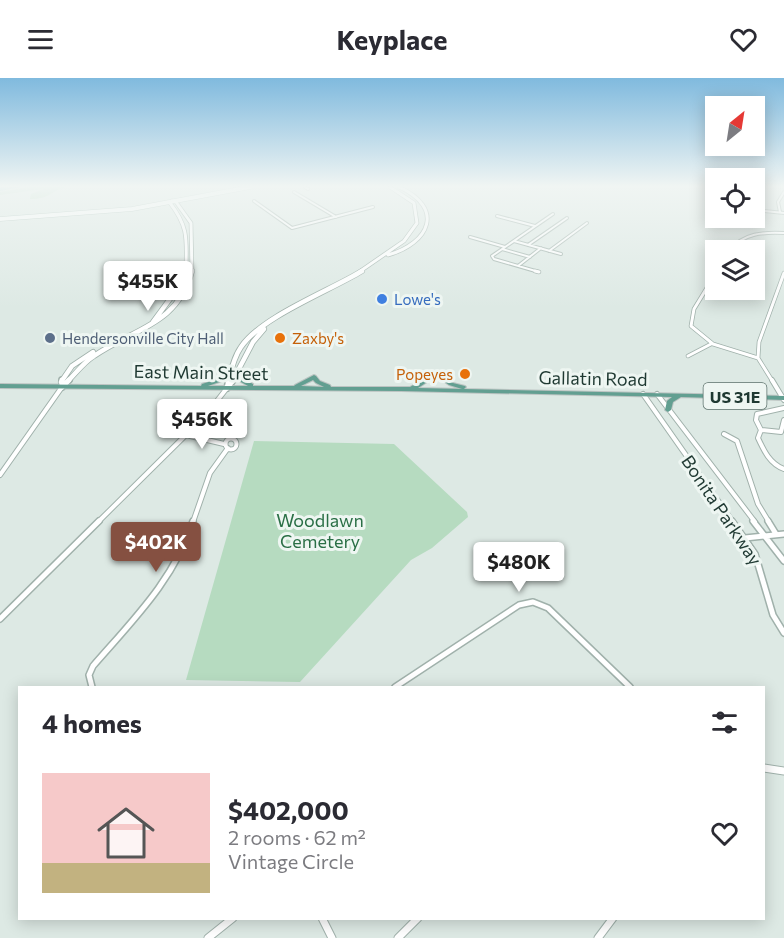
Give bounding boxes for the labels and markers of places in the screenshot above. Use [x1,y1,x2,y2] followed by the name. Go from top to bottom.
[106,261,190,312] pin: $455K
[394,290,441,308] place label: Lowe's
[375,292,389,306] marker: Lowe's
[62,329,224,347] place label: Hendersonville City Hall
[292,329,344,347] place label: Zaxby's
[43,331,57,345] marker: Hendersonville City Hall
[273,331,287,345] marker: Zaxby's
[396,365,453,383] place label: Popeyes
[458,367,472,381] marker: Popeyes
[160,399,244,450] pin: $456K
[114,522,198,573] pin: $402K
[477,542,561,593] pin: $480K

